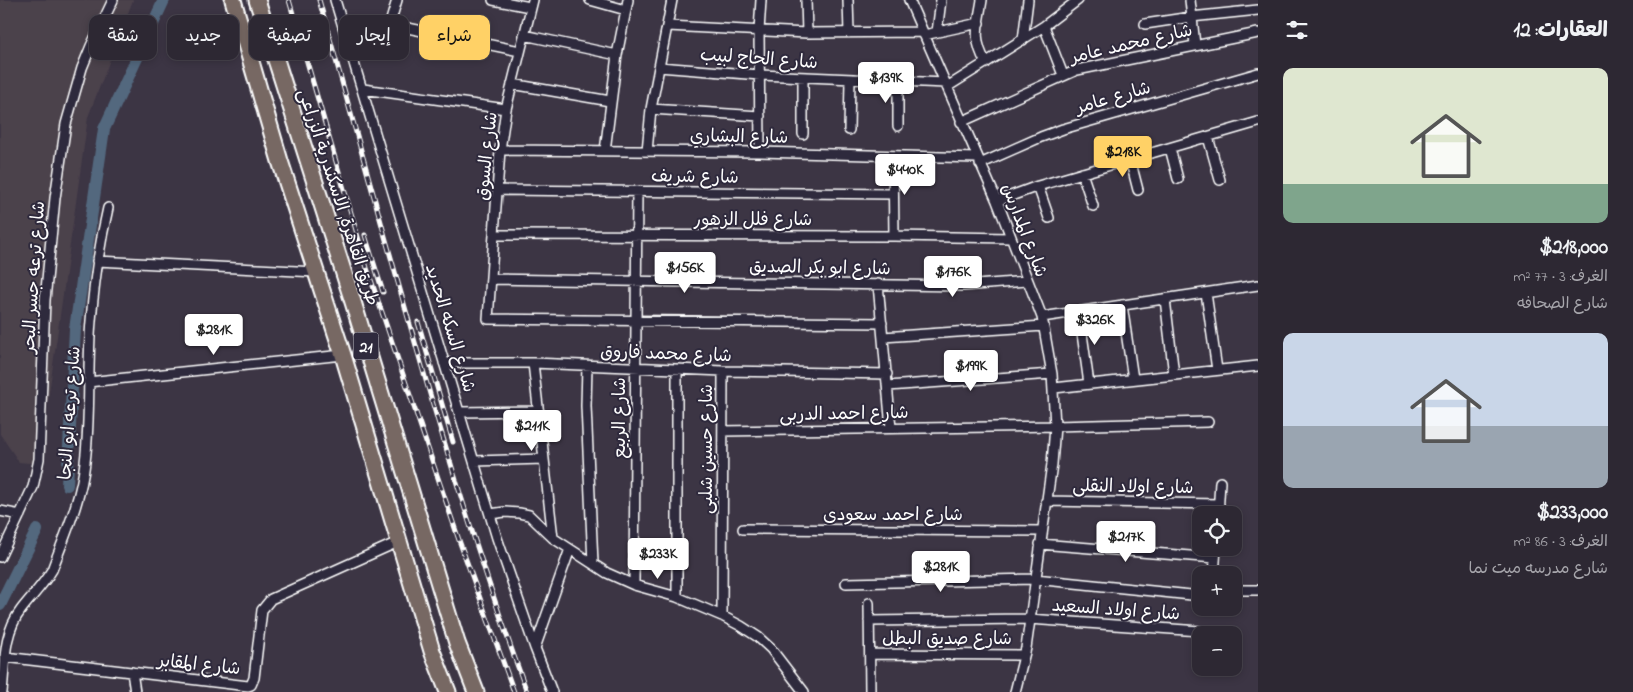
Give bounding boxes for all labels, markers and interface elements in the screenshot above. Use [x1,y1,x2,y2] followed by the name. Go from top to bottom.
[89,15,157,60] chip: شقة
[167,15,239,60] chip: جديد
[249,15,329,60] chip: تصفية
[339,15,409,60] chip: إيجار
[419,15,490,60] chip: شراء
[1283,16,1311,44] icon: filters
[1513,16,1608,46] text: العقارات: 12
[1066,18,1195,72] street label: شارع محمد عامر
[699,43,819,77] street label: شارع الحاج لبيب
[851,62,921,104] pin: $139K
[869,66,903,90] text: $139K
[1071,76,1154,123] street label: شارع عامر
[290,86,384,309] street label: طريق القاهرة, الاسكندرية الزراعى
[1401,101,1491,191] icon: home
[470,110,506,202] street label: شارع السوق
[689,124,788,152] street label: شارع البشاري
[1088,136,1158,178] pin: $218K
[1105,140,1141,164] text: $218K
[870,154,940,196] pin: $440K
[886,158,924,182] text: $440K
[651,164,739,192] street label: شارع شريف
[993,180,1053,281] street label: شارع المدارس
[17,200,53,356] street label: شارع ترعه جسر البحر
[693,208,812,234] street label: شارع فلل الزهور
[1539,233,1608,263] text: $218,000
[650,252,720,294] pin: $156K
[749,255,891,283] street label: شارع ابو بكر الصديق
[666,256,704,280] text: $156K
[918,256,988,298] pin: $176K
[935,260,971,284] text: $176K
[417,261,481,396] street label: شارع السكه الحديد
[1513,265,1608,289] text: الغرف: 3 · 77 m²
[1517,292,1608,316] text: شارع الصحافه
[1060,304,1130,346] pin: $326K
[1075,308,1115,332] text: $326K
[179,314,249,356] pin: $281K
[196,318,232,342] text: $281K
[354,332,378,360] road number: 21
[600,340,732,370] street label: شارع محمد فاروق
[53,345,89,481] street label: شارع ترعه ابو النجا
[936,350,1006,392] pin: $199K
[955,354,987,378] text: $199K
[1401,366,1491,456] icon: home
[608,377,634,459] street label: شارع الربيع
[695,384,721,514] street label: شارع حسين شلبى
[779,401,909,429] street label: شارع احمد الدربى
[497,410,567,452] pin: $211K
[514,414,550,438] text: $211K
[1072,474,1194,502] street label: شارع اولاد النقلى
[1537,498,1608,528] text: $233,000
[823,503,963,529] street label: شارع احمد سعودى
[1192,506,1242,676] map controls
[1192,506,1242,556] button: locate
[1091,520,1161,563] pin: $217K
[1107,525,1145,549] text: $217K
[1513,530,1608,554] text: الغرف: 3 · 86 m²
[623,538,693,580] pin: $233K
[639,542,677,566] text: $233K
[906,550,976,593] pin: $281K
[923,555,959,579] text: $281K
[1469,557,1608,581] text: شارع مدرسه ميت نما
[1192,566,1242,616] button: +
[1051,594,1181,628] street label: شارع اولاد السعيد
[1192,626,1242,676] button: −
[882,627,1012,653] street label: شارع صديق البطل
[154,649,242,683] street label: شارع المقابر

